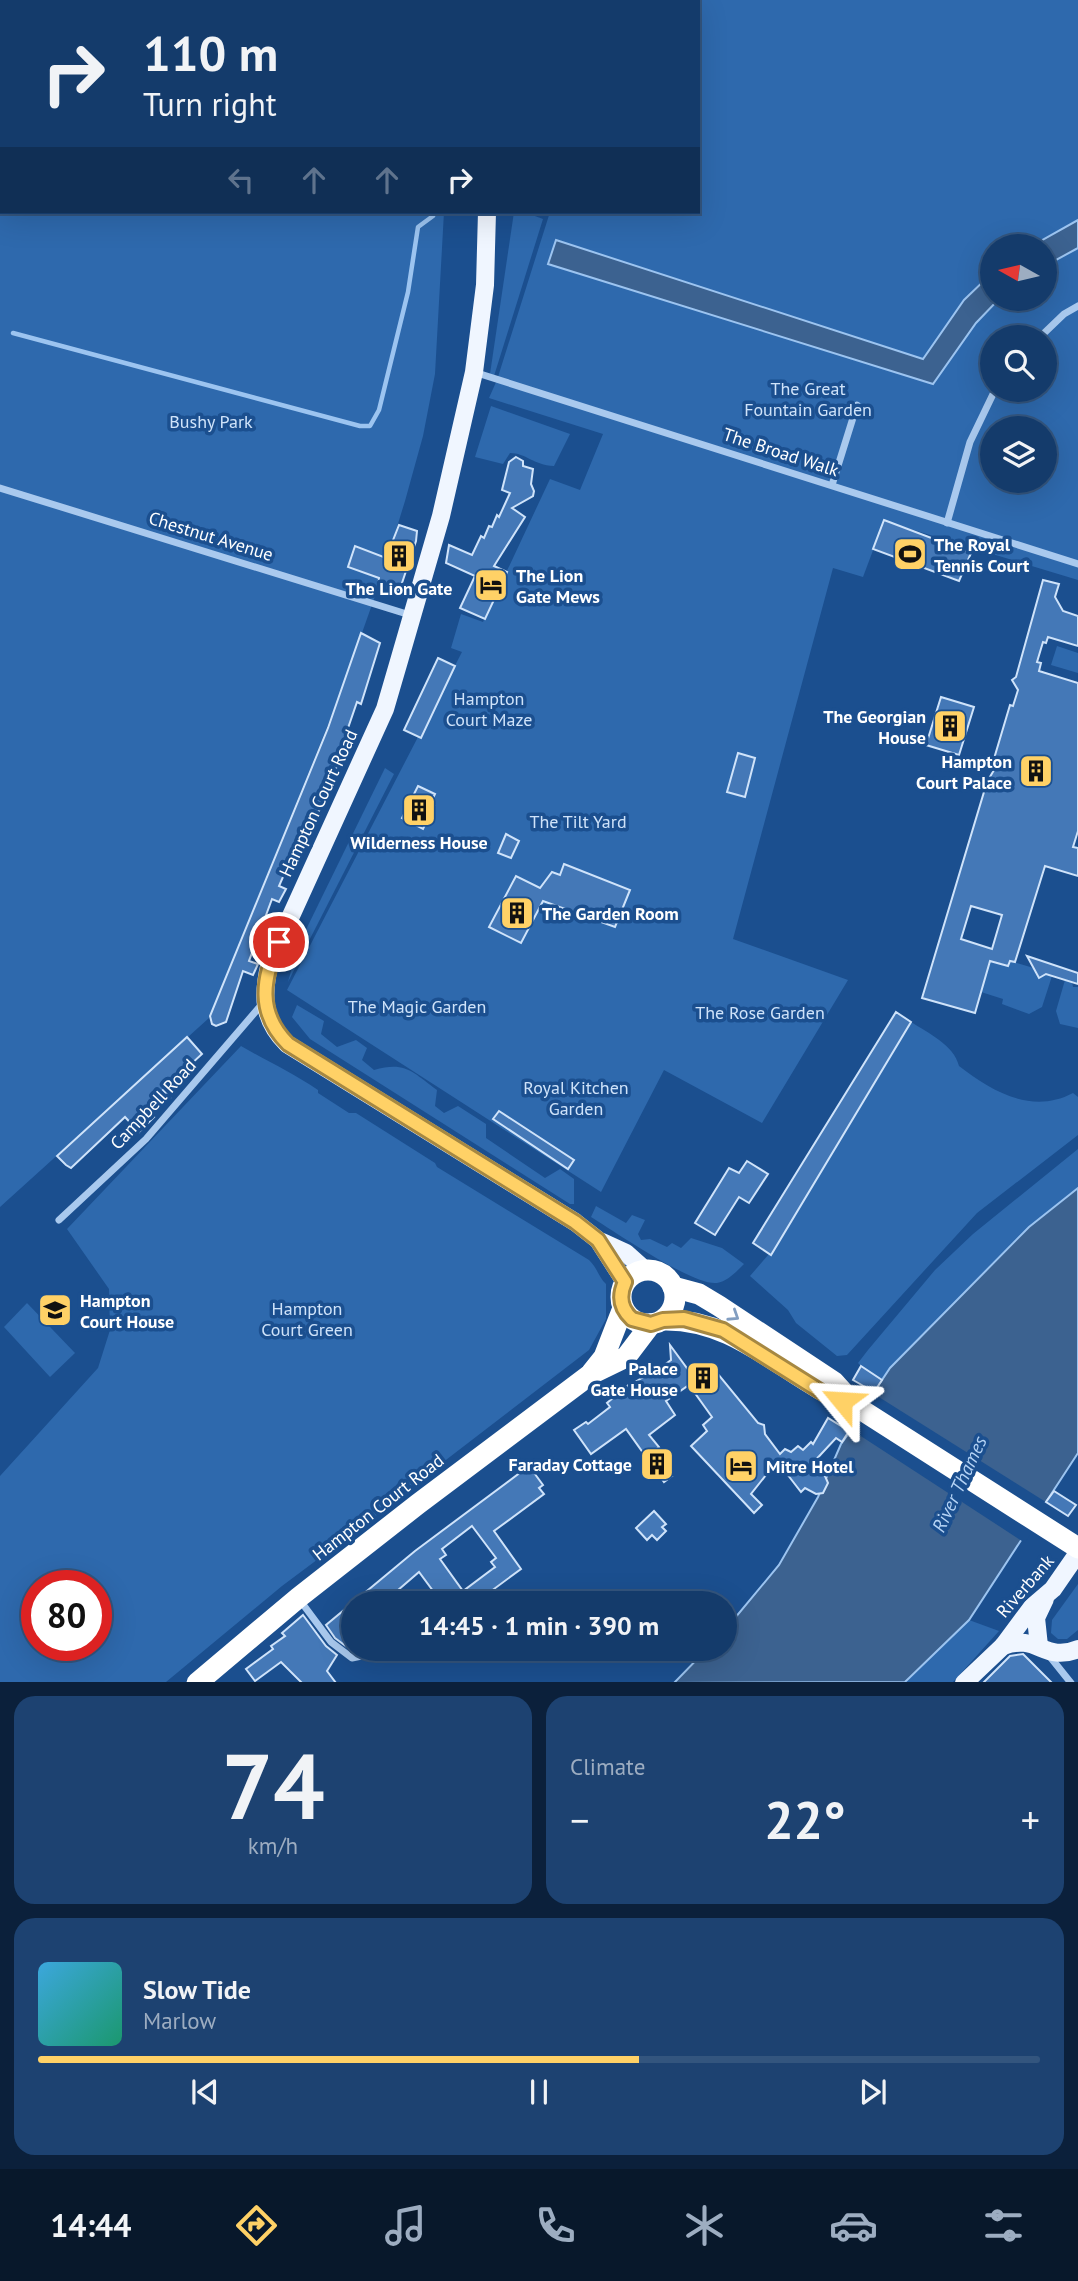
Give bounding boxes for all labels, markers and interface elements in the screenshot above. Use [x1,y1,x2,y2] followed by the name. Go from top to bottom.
[143,21,278,85] text: 110 m
[28,28,119,119] icon: right
[143,83,277,125] text: Turn right
[222,161,260,199] icon: left
[295,161,333,199] icon: ahead
[368,161,406,199] icon: ahead
[441,161,479,199] icon: right
[980,234,1057,312] north arrow
[980,234,1057,493] map controls
[980,325,1057,402] button: search
[744,377,872,421] park label: The Great Fountain Garden
[169,410,253,433] park label: Bushy Park
[980,416,1057,493] button: layers
[720,423,842,482] street label: The Broad Walk
[146,506,276,566] street label: Chestnut Avenue
[934,533,1030,577] place label: The Royal Tennis Court
[891,535,929,573] sports icon: The Royal Tennis Court
[380,537,418,575] building icon: The Lion Gate
[516,564,600,608] place label: The Lion Gate Mews
[472,566,510,604] hotel icon: The Lion Gate Mews
[346,577,452,600] place label: The Lion Gate
[446,687,532,731] park label: Hampton Court Maze
[823,705,926,749] place label: The Georgian House
[931,707,969,745] building icon: The Georgian House
[274,726,362,880] street label: Hampton Court Road
[916,750,1012,794] place label: Hampton Court Palace
[1017,752,1055,790] building icon: Hampton Court Palace
[400,791,438,829] building icon: Wilderness House
[529,810,627,833] park label: The Tilt Yard
[350,831,488,854] place label: Wilderness House
[498,894,536,932] building icon: The Garden Room
[542,902,679,925] place label: The Garden Room
[249,912,309,972] pin
[260,923,298,961] icon: arrive
[348,995,486,1018] park label: The Magic Garden
[695,1001,825,1024] park label: The Rose Garden
[105,1054,201,1154] street label: Campbell Road
[523,1076,629,1120] park label: Royal Kitchen Garden
[80,1289,174,1333] place label: Hampton Court House
[36,1291,74,1329] school or university icon: Hampton Court House
[261,1297,353,1341] park label: Hampton Court Green
[726,1308,739,1320] one-way arrow
[590,1357,678,1401] place label: Palace Gate House
[684,1359,722,1397] building icon: Palace Gate House
[805,1364,879,1438] position arrow
[926,1432,992,1536] water label: River Thames
[638,1445,676,1483] building icon: Faraday Cottage
[722,1447,760,1485] hotel icon: Mitre Hotel
[308,1449,448,1565] street label: Hampton Court Road
[509,1453,632,1476] place label: Faraday Cottage
[766,1455,854,1478] place label: Mitre Hotel
[991,1549,1059,1622] street label: Riverbank
[21,1570,112,1661] speed limit sign: 80
[419,1609,659,1642] text: 14:45 · 1 min · 390 m
[221,1726,325,1844] text: 74
[570,1752,645,1781] text: Climate
[764,1786,846,1853] text: 22°
[570,1795,589,1844] text: −
[1021,1795,1040,1844] text: +
[248,1831,298,1860] text: km/h
[143,1973,251,2006] text: Slow Tide
[143,2006,216,2035] text: Marlow
[186,2073,224,2111] icon: previous
[520,2073,558,2111] icon: pause
[854,2073,892,2111] icon: next
[232,2201,281,2250] icon: directions
[381,2201,430,2250] icon: music
[531,2201,580,2250] icon: phone
[680,2201,729,2250] icon: climate
[829,2201,878,2250] icon: car
[979,2201,1028,2250] icon: filters
[50,2204,131,2246] text: 14:44

